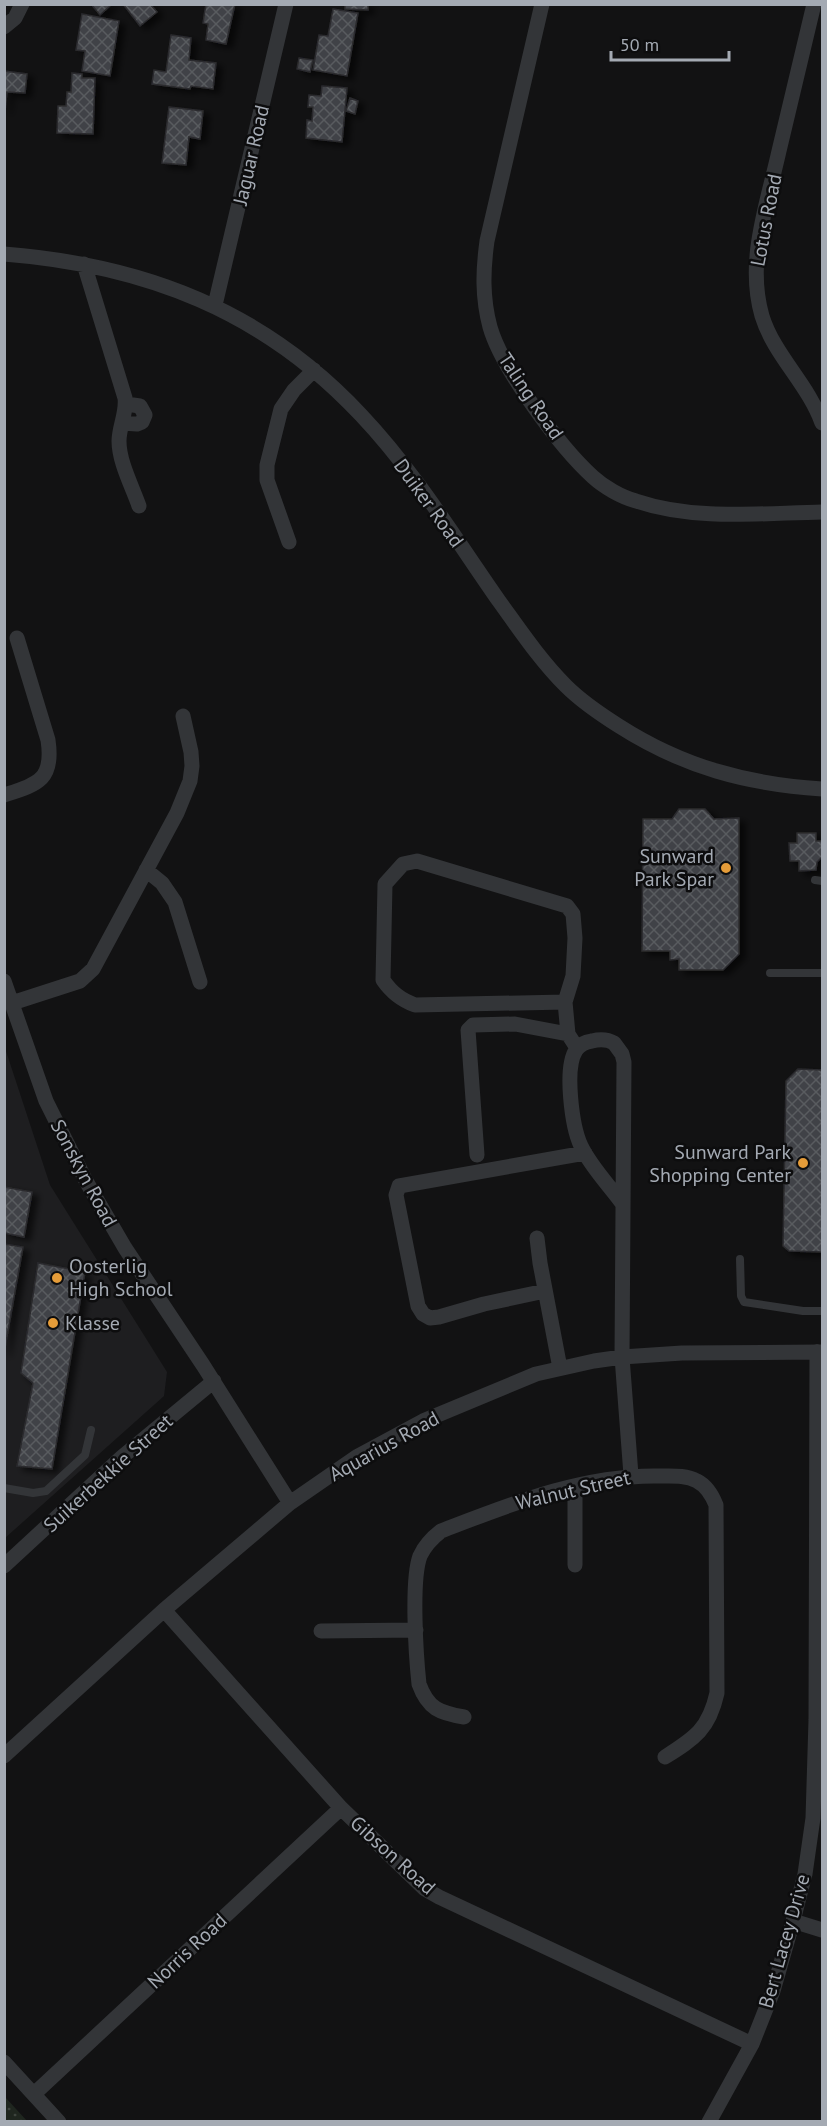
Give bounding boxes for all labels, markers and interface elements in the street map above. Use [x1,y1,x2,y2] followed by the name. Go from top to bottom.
[611,24,730,62] scale bar
[620,33,659,56] text: 50 m
[227,103,275,208] street label: Jaguar Road
[744,172,788,268] street label: Lotus Road
[492,347,570,445] street label: Taling Road
[388,454,470,552] street label: Duiker Road
[634,843,714,892] place label: Sunward Park Spar
[719,861,733,875] marker: Sunward Park Spar
[45,1115,123,1231] street label: Sonskyn Road
[649,1139,791,1188] place label: Sunward Park Shopping Center
[796,1156,810,1170] marker: Sunward Park Shopping Center
[69,1253,173,1302] place label: Oosterlig High School
[50,1271,64,1285] marker: Oosterlig High School
[65,1310,120,1336] place label: Klasse
[46,1316,60,1330] marker: Klasse
[324,1405,444,1487] street label: Aquarius Road
[38,1408,178,1538] street label: Suikerbekkie Street
[513,1464,633,1516] street label: Walnut Street
[345,1810,441,1900] street label: Gibson Road
[752,1871,816,2011] street label: Bert Lacey Drive
[142,1908,232,1994] street label: Norris Road

